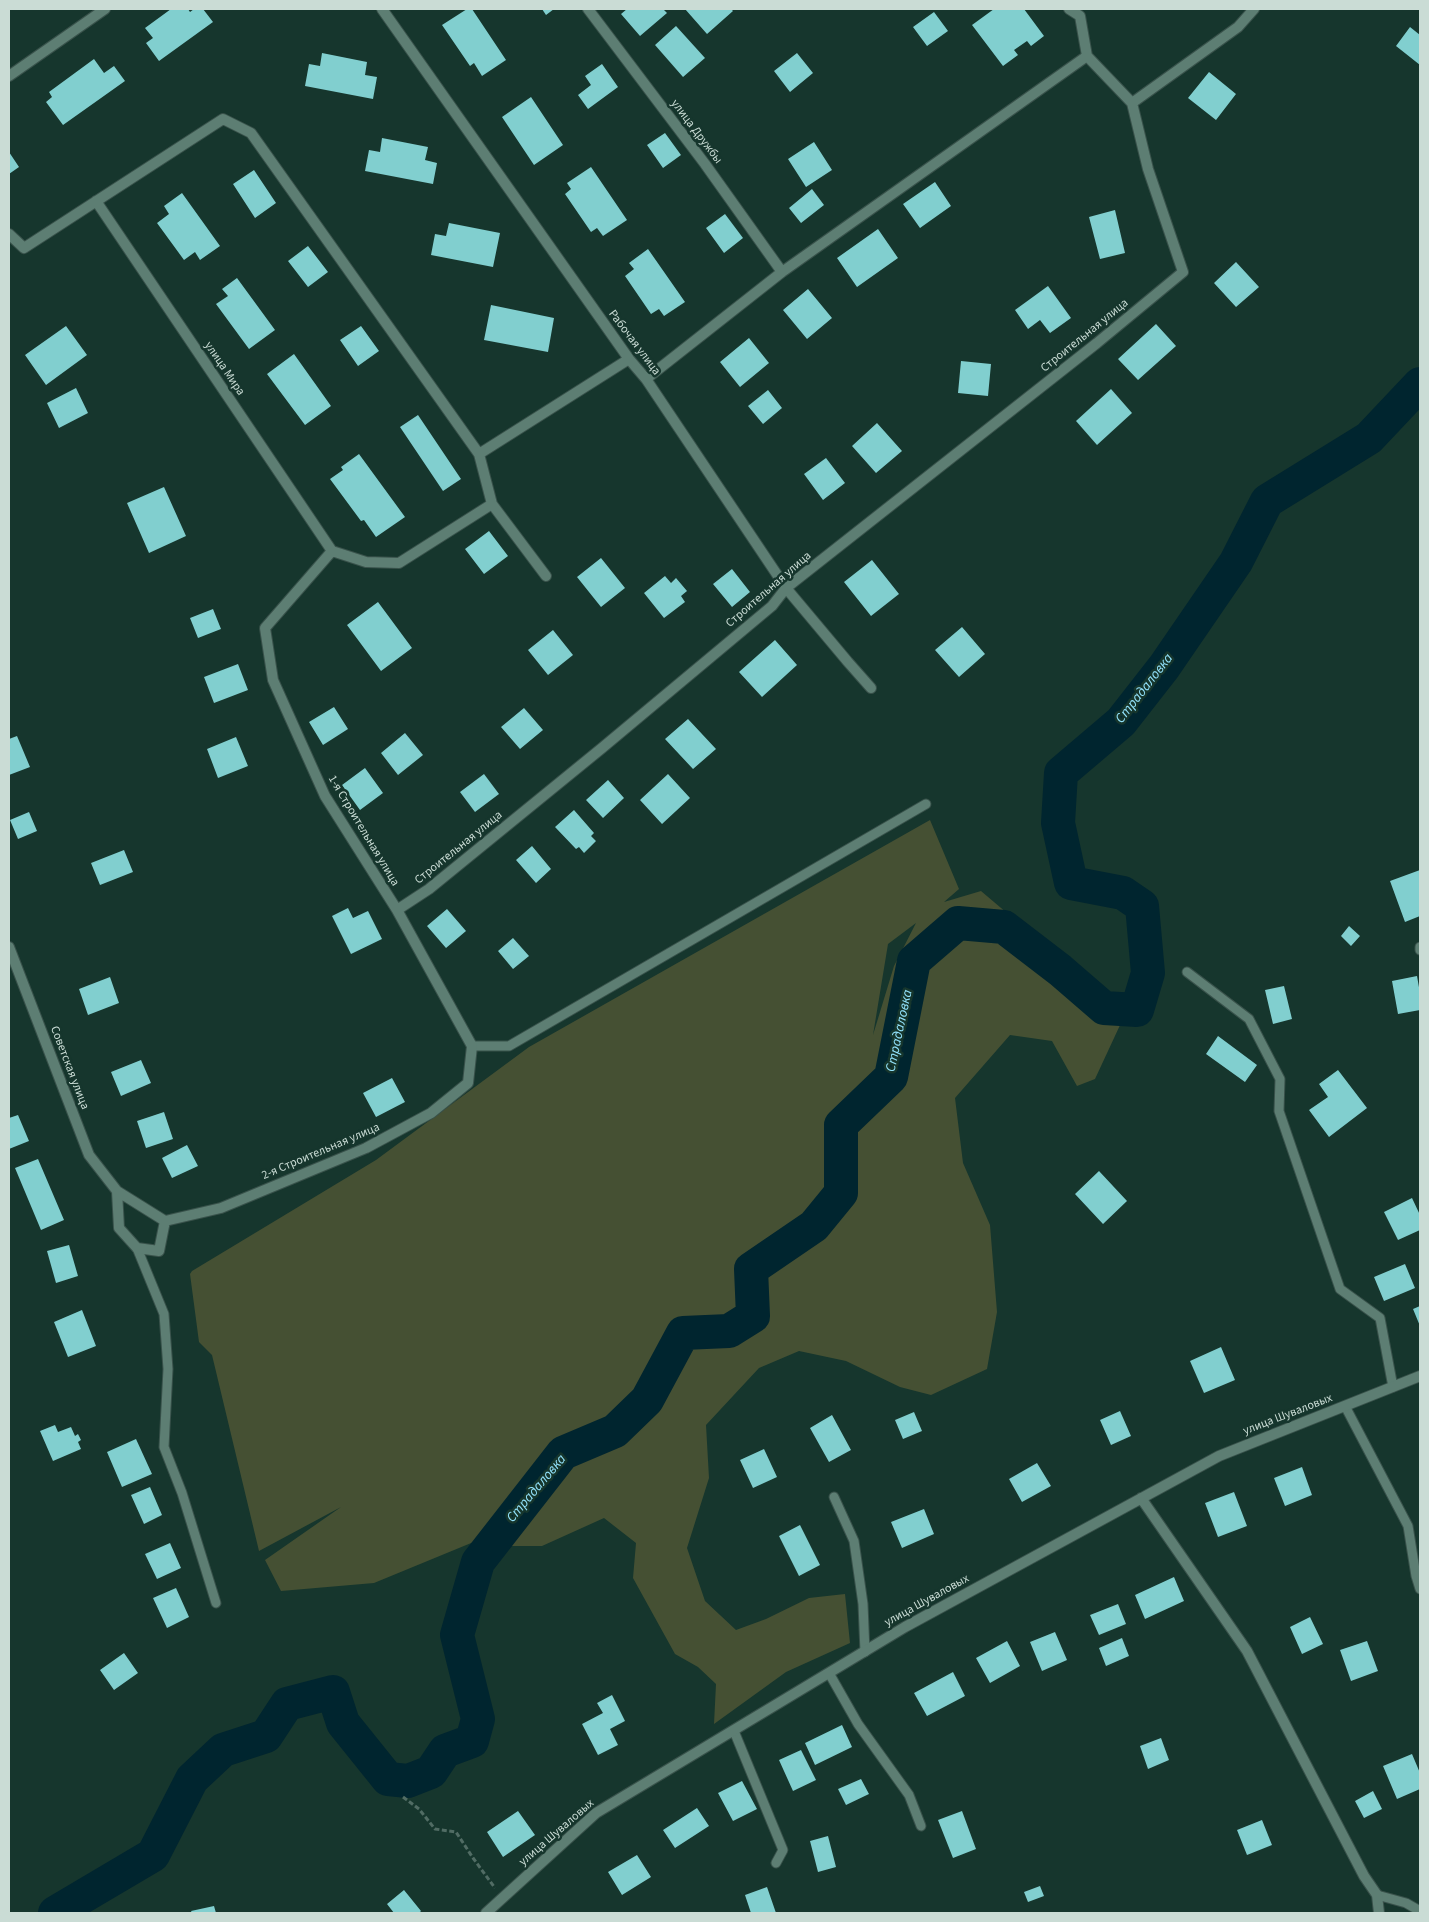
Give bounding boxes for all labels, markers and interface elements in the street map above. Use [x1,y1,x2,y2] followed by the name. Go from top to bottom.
[667,97,725,167] street label: улица Дружбы
[1038,296,1132,376] street label: Строительная улица
[605,308,663,378] street label: Рабочая улица
[201,339,247,399] street label: улица Мира
[723,549,815,631] street label: Строительная улица
[1113,651,1177,727] water label: Страдаловка
[324,773,402,889] street label: 1-я Строительная улица
[412,808,506,888] street label: Строительная улица
[883,988,917,1074] water label: Страдаловка
[47,1024,91,1112] street label: Советская улица
[260,1121,382,1183] street label: 2-я Строительная улица
[1241,1391,1335,1439] street label: улица Шуваловых
[504,1452,570,1526] water label: Страдаловка
[882,1572,972,1630] street label: улица Шуваловых
[517,1797,597,1869] street label: улица Шуваловых

